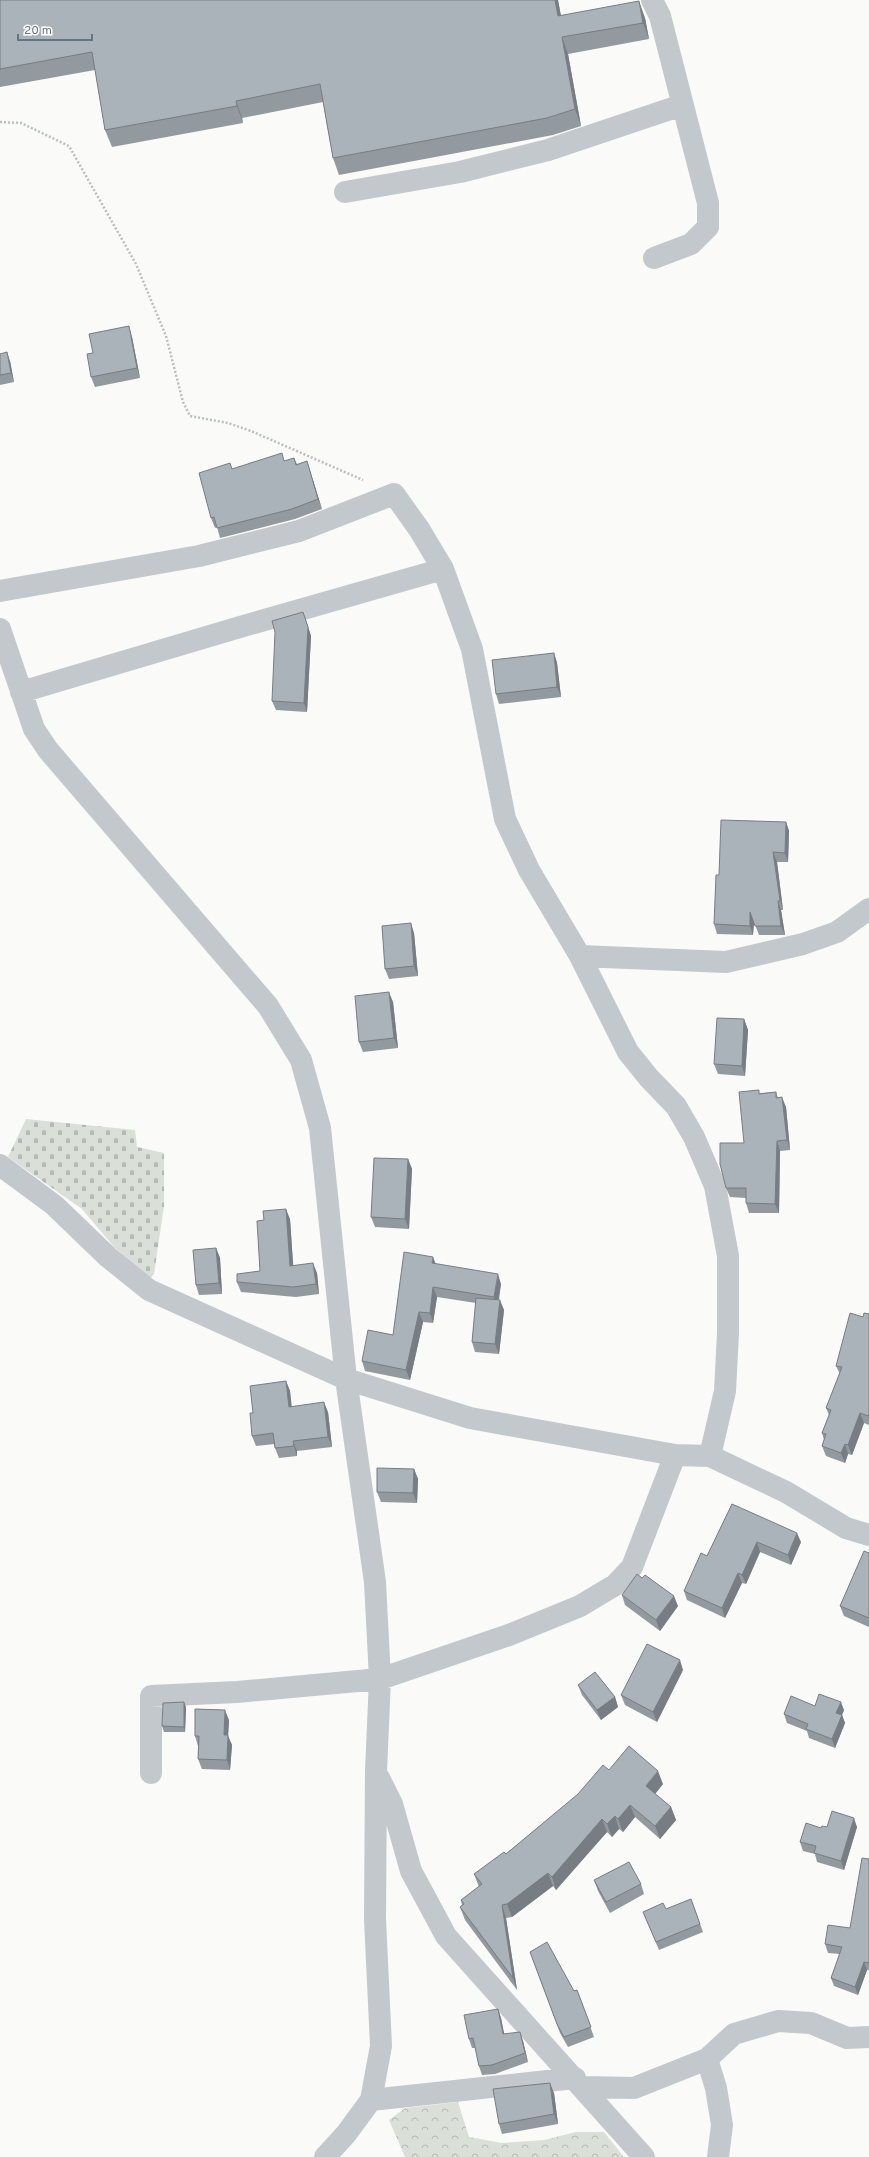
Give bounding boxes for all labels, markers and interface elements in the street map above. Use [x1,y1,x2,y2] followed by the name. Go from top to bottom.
[18,16,92,42] scale bar
[24,23,52,39] text: 20 m

